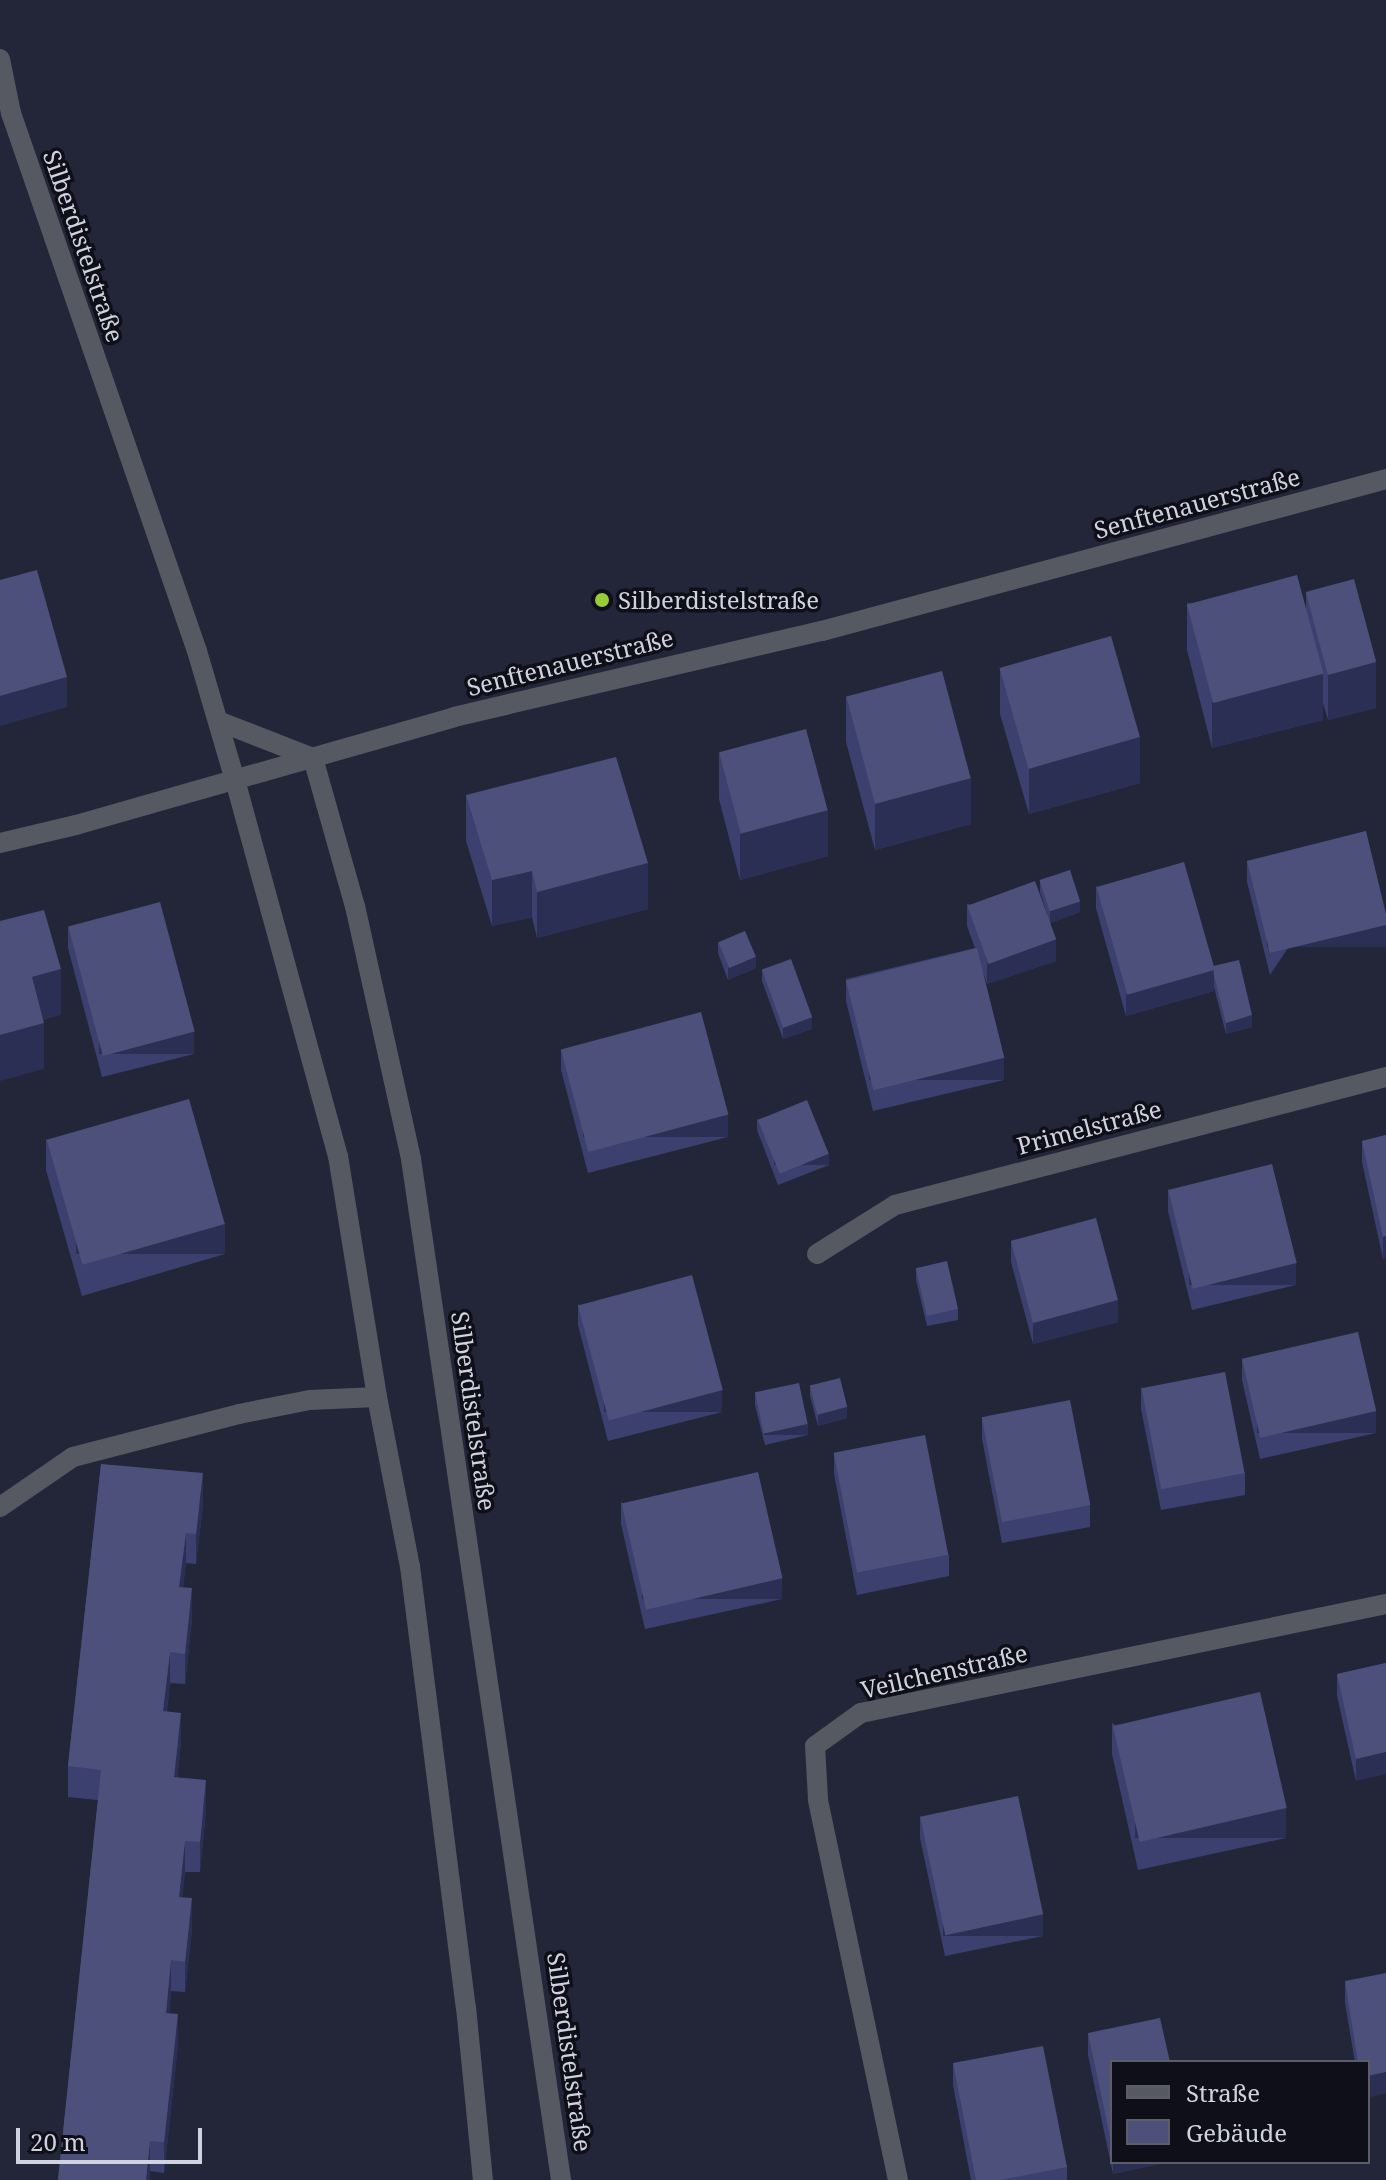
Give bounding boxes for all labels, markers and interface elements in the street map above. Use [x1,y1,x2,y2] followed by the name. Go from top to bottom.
[38,146,130,346] street label: Silberdistelstraße
[1091,462,1303,544] street label: Senftenauerstraße
[618,586,819,614] place label: Silberdistelstraße
[593,591,611,609] marker: Silberdistelstraße
[464,622,676,702] street label: Senftenauerstraße
[1014,1094,1164,1160] street label: Primelstraße
[446,1309,502,1513] street label: Silberdistelstraße
[858,1638,1030,1704] street label: Veilchenstraße
[542,1950,598,2154] street label: Silberdistelstraße
[1110,2060,1370,2164] legend
[1186,2076,1260,2109] text: Straße
[20,2112,206,2162] scale bar
[1186,2116,1287,2149] text: Gebäude
[30,2125,86,2158] text: 20 m

